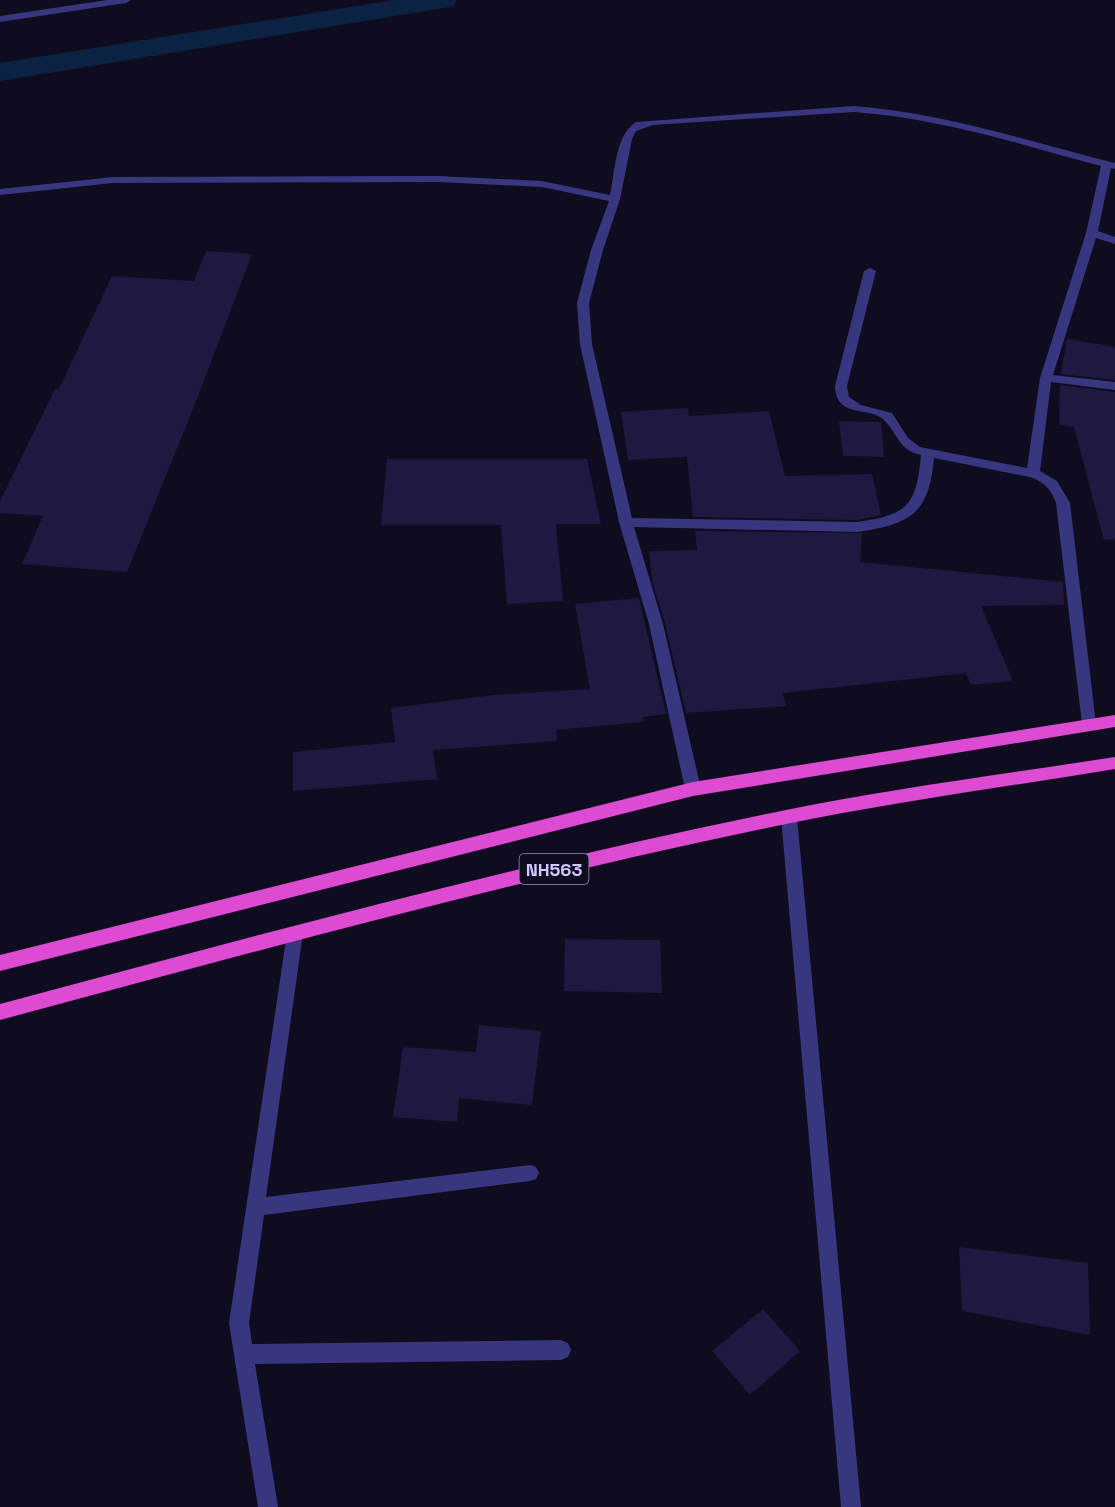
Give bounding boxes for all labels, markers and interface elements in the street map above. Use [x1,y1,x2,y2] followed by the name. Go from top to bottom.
[520,854,588,884] road number: NH563

